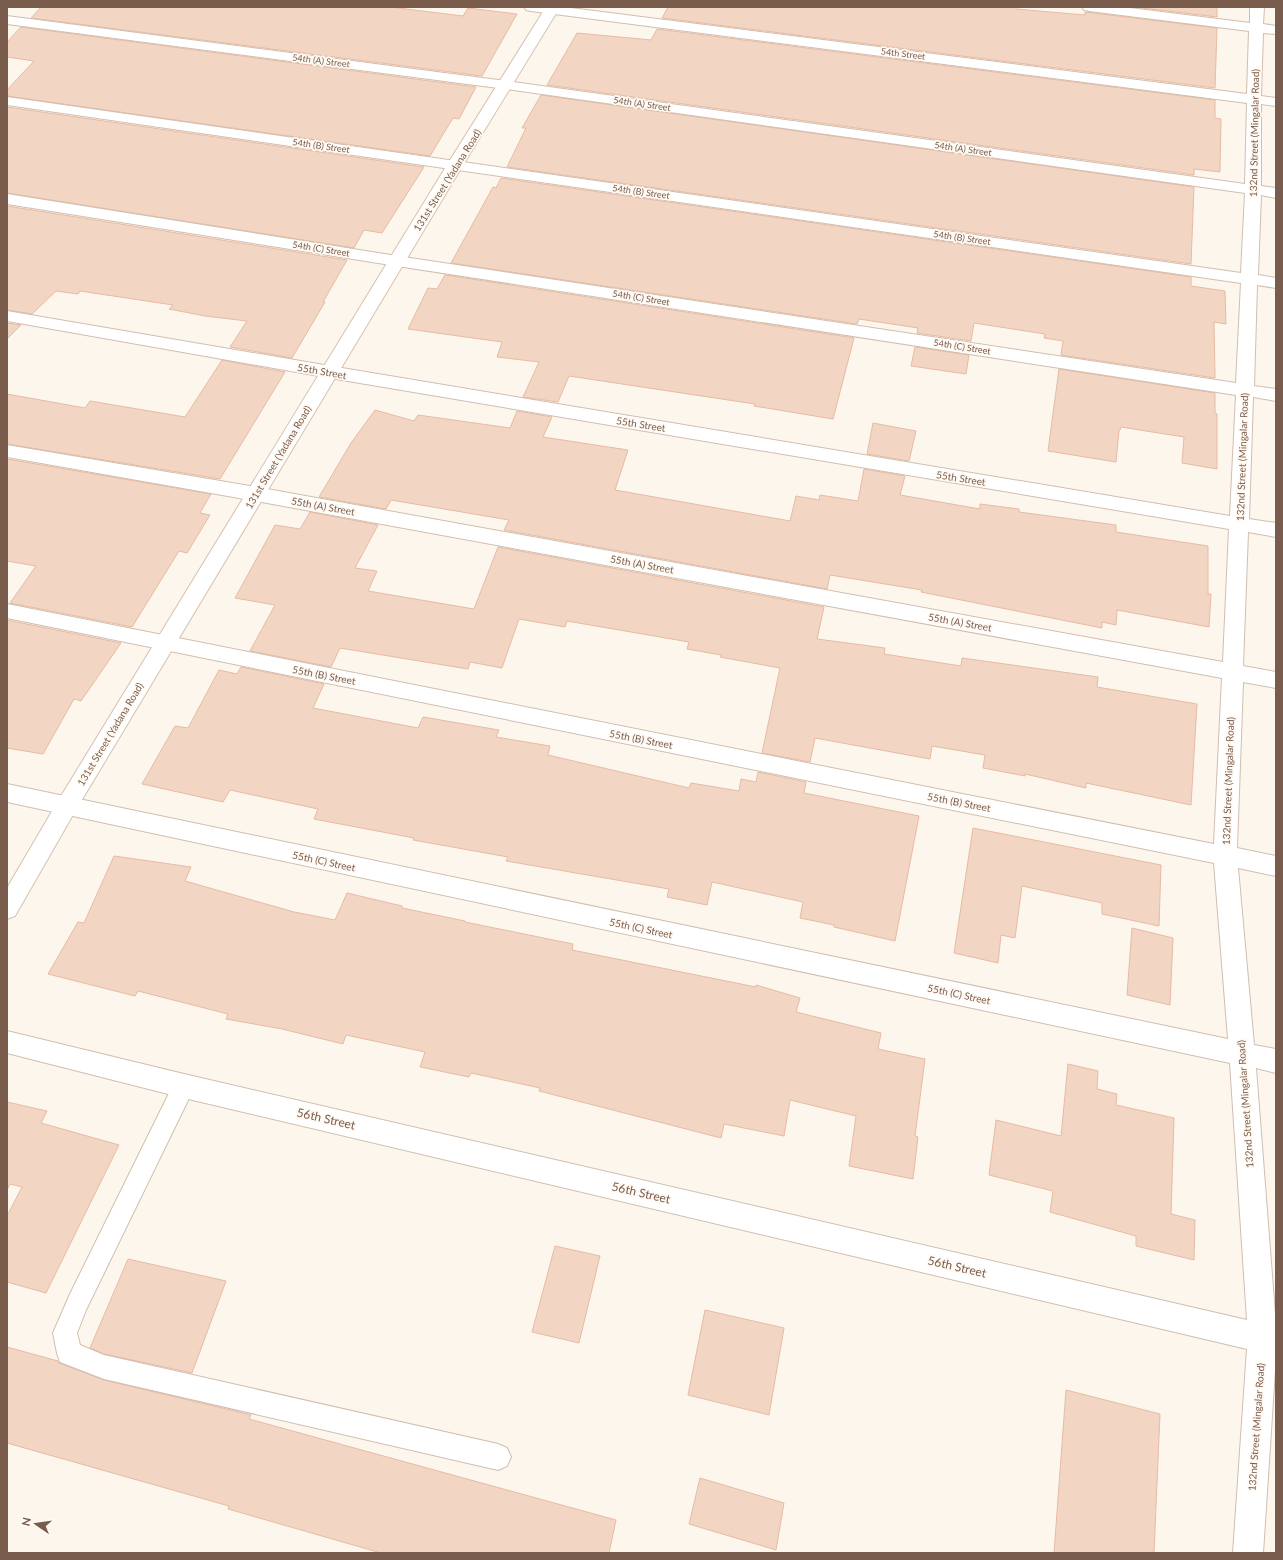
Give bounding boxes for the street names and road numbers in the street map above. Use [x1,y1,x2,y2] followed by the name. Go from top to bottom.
[880,45,927,62] street label: 54th Street
[292,52,351,70] street label: 54th (A) Street
[1247,68,1261,197] street label: 132nd Street (Mingalar Road)
[613,94,672,113] street label: 54th (A) Street
[411,126,484,233] street label: 131st Street (Yadana Road)
[292,136,351,155] street label: 54th (B) Street
[934,139,993,158] street label: 54th (A) Street
[612,182,671,201] street label: 54th (B) Street
[933,228,992,247] street label: 54th (B) Street
[292,239,351,259] street label: 54th (C) Street
[612,288,671,308] street label: 54th (C) Street
[933,337,992,357] street label: 54th (C) Street
[297,361,348,381] street label: 55th Street
[1234,392,1250,521] street label: 132nd Street (Mingalar Road)
[242,403,314,511] street label: 131st Street (Yadana Road)
[616,414,667,434] street label: 55th Street
[936,468,987,488] street label: 55th Street
[290,495,356,518] street label: 55th (A) Street
[609,553,675,576] street label: 55th (A) Street
[927,611,993,634] street label: 55th (A) Street
[291,663,357,687] street label: 55th (B) Street
[74,680,146,788] street label: 131st Street (Yadana Road)
[1220,716,1236,845] street label: 132nd Street (Mingalar Road)
[608,727,674,751] street label: 55th (B) Street
[926,790,992,814] street label: 55th (B) Street
[291,848,357,874] street label: 55th (C) Street
[608,915,674,941] street label: 55th (C) Street
[926,981,992,1007] street label: 55th (C) Street
[1235,1039,1255,1168] street label: 132nd Street (Mingalar Road)
[295,1105,358,1133] street label: 56th Street
[610,1179,673,1207] street label: 56th Street
[926,1253,989,1281] street label: 56th Street
[1246,1362,1266,1491] street label: 132nd Street (Mingalar Road)

